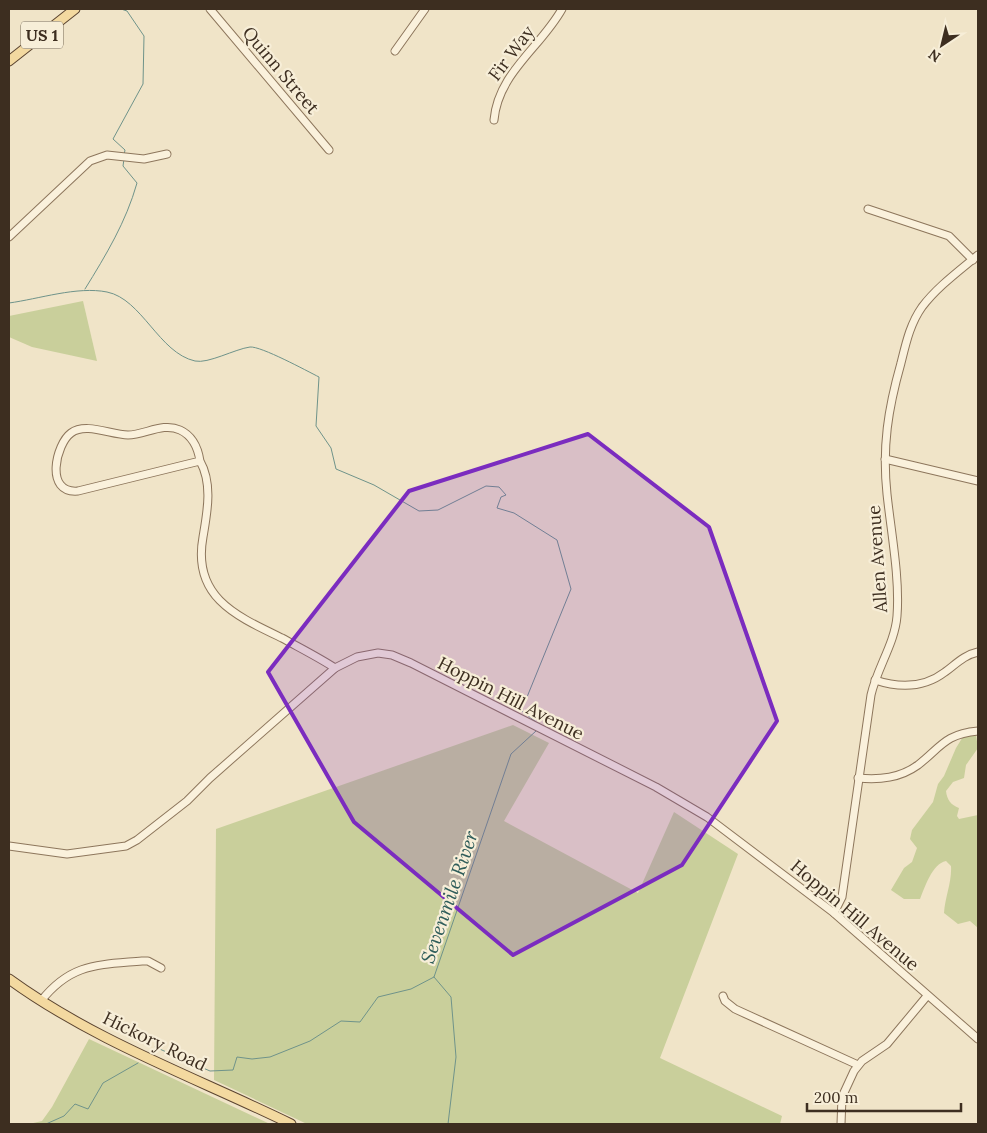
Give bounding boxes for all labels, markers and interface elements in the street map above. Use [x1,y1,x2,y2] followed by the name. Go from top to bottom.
[483,20,539,85] street label: Fir Way
[917,20,967,70] north arrow
[238,21,324,119] street label: Quinn Street
[21,22,63,48] road number: US 1
[925,45,944,66] text: N
[862,504,892,614] street label: Allen Avenue
[434,651,588,745] street label: Hoppin Hill Avenue
[415,827,483,966] water label: Sevenmile River
[786,854,924,976] street label: Hoppin Hill Avenue
[99,1006,211,1076] street label: Hickory Road
[807,1080,961,1112] scale bar
[814,1088,858,1107] text: 200 m

